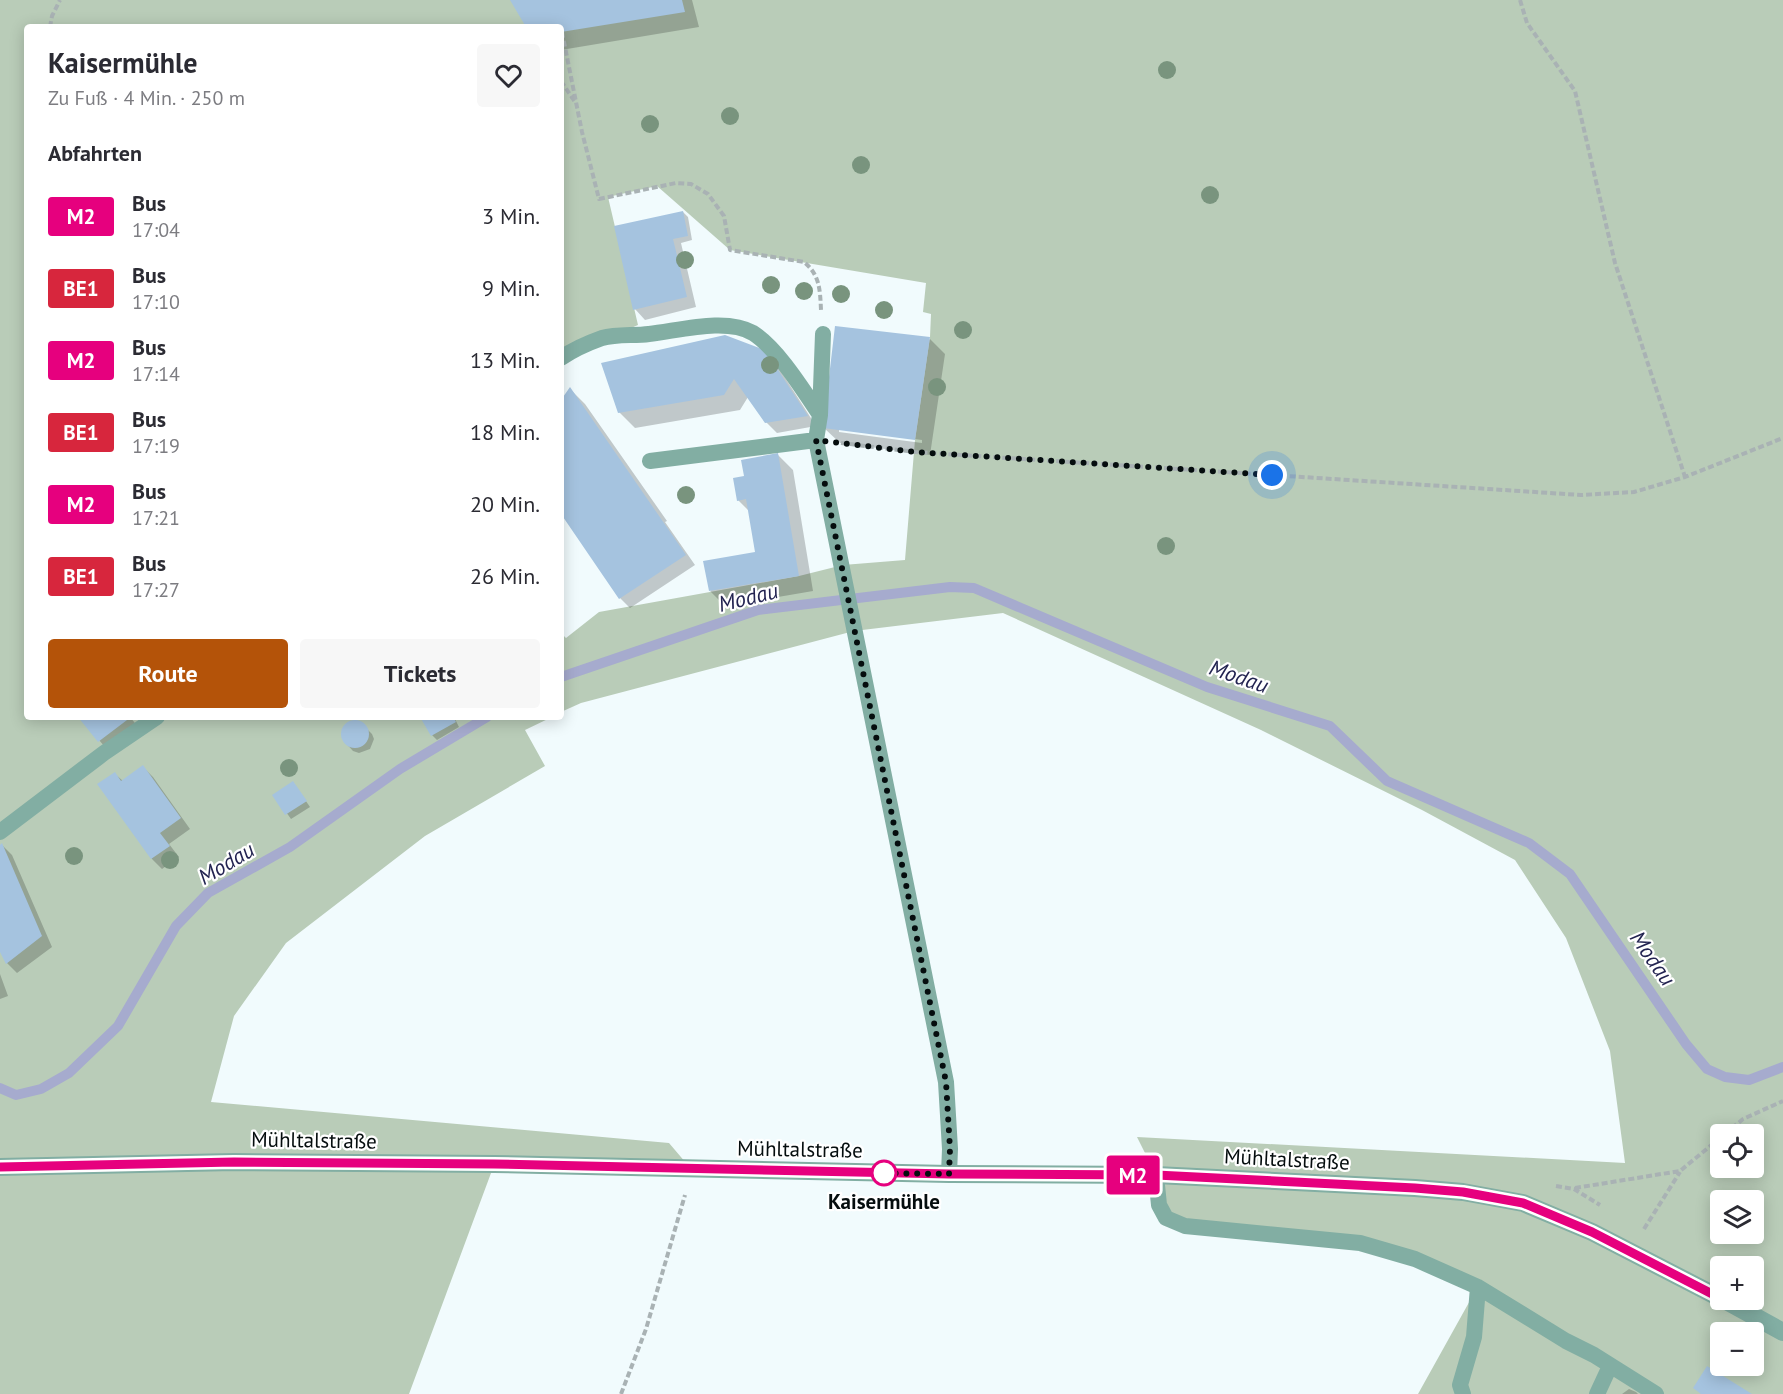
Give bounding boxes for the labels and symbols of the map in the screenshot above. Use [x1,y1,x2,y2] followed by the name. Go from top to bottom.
[1257,460,1287,490] your location
[715,576,781,618] water label: Modau
[1206,653,1272,699] water label: Modau
[193,835,259,891] water label: Modau
[1624,925,1682,991] water label: Modau
[251,1125,377,1155] street label: Mühltalstraße
[737,1134,863,1164] street label: Mühltalstraße
[1223,1142,1351,1176] street label: Mühltalstraße
[1106,1156,1160,1194] line badge: M2
[871,1160,897,1186] marker: Kaisermühle
[828,1188,940,1215] place label: Kaisermühle

